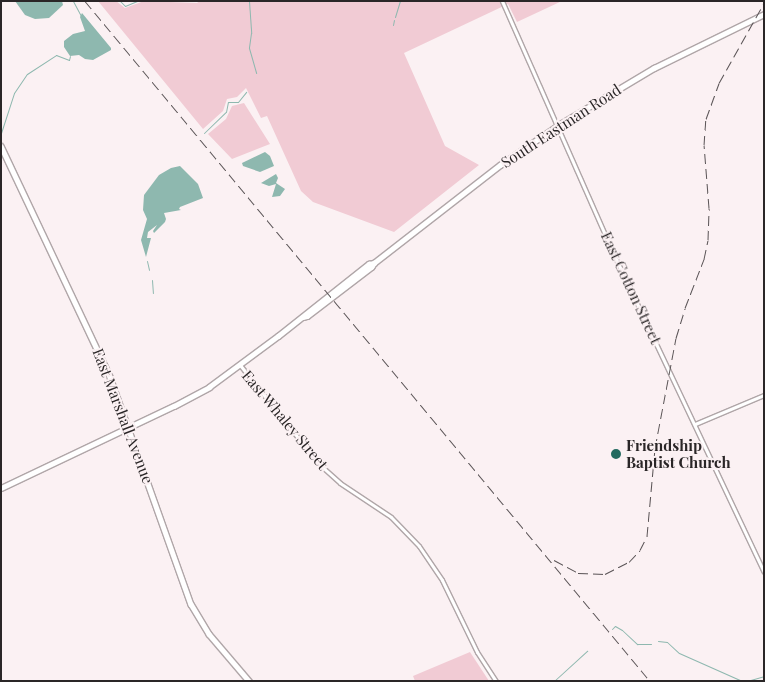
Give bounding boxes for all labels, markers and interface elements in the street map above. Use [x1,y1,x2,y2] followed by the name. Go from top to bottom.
[498,81,624,171] street label: South Eastman Road
[597,229,665,347] street label: East Cotton Street
[89,345,157,487] street label: East Marshall Avenue
[238,366,332,474] street label: East Whaley Street
[626,436,731,471] place label: Friendship Baptist Church
[610,448,622,460] marker: Friendship Baptist Church

